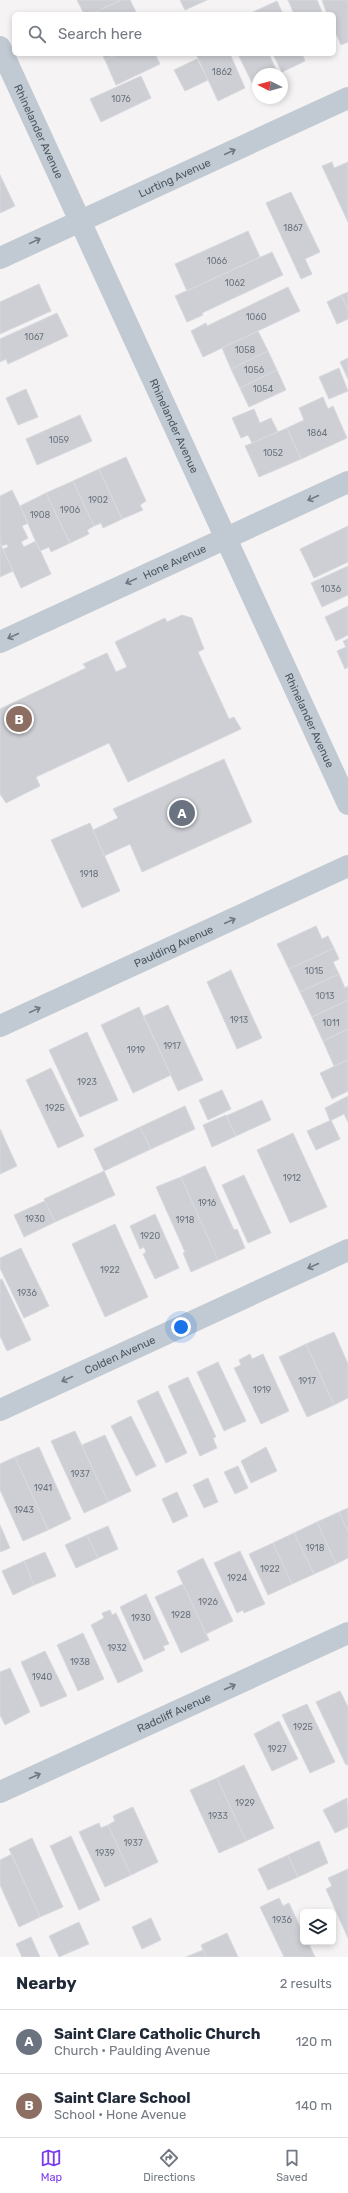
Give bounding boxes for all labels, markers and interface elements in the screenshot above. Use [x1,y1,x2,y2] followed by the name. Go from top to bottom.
[12,12,336,56] search box
[26,23,48,45] icon: search
[58,25,142,43] text: Search here
[212,67,232,77] house number: 1862
[252,68,288,104] north arrow
[12,82,66,181] street label: Rhinelander Avenue
[111,94,131,104] house number: 1076
[224,148,236,155] one-way arrow
[136,156,213,200] street label: Lurting Avenue
[283,223,303,233] house number: 1867
[29,237,41,244] one-way arrow
[207,256,228,266] house number: 1066
[225,278,245,288] house number: 1062
[246,312,267,322] house number: 1060
[24,332,44,342] house number: 1067
[235,345,256,355] house number: 1058
[244,365,265,375] house number: 1056
[147,377,201,475] street label: Rhinelander Avenue
[253,384,274,394] house number: 1054
[307,428,328,438] house number: 1864
[49,435,69,445] house number: 1059
[263,448,283,458] house number: 1052
[88,495,108,505] house number: 1902
[307,495,319,502] one-way arrow
[60,505,81,515] house number: 1906
[30,510,51,520] house number: 1908
[141,542,208,582] street label: Hone Avenue
[125,578,137,585] one-way arrow
[321,584,342,594] house number: 1036
[7,633,19,640] one-way arrow
[282,671,337,770] street label: Rhinelander Avenue
[6,704,32,734] pin: B
[169,798,195,828] pin: A
[80,869,99,879] house number: 1918
[224,917,236,924] one-way arrow
[132,922,215,970] street label: Paulding Avenue
[305,966,323,976] house number: 1015
[316,991,334,1001] house number: 1013
[29,1006,41,1013] one-way arrow
[230,1015,248,1025] house number: 1913
[322,1018,340,1028] house number: 1011
[163,1041,181,1051] house number: 1917
[127,1045,145,1055] house number: 1919
[77,1077,97,1087] house number: 1923
[45,1103,65,1113] house number: 1925
[283,1173,301,1183] house number: 1912
[198,1198,217,1208] house number: 1916
[25,1214,45,1224] house number: 1930
[176,1215,195,1225] house number: 1918
[140,1231,160,1241] house number: 1920
[307,1263,319,1270] one-way arrow
[100,1265,120,1275] house number: 1922
[17,1288,38,1298] house number: 1936
[171,1317,191,1337] your location
[82,1333,157,1377] street label: Colden Avenue
[61,1376,73,1383] one-way arrow
[298,1376,316,1386] house number: 1917
[253,1385,271,1395] house number: 1919
[70,1469,90,1479] house number: 1937
[34,1483,52,1493] house number: 1941
[14,1505,34,1515] house number: 1943
[306,1543,325,1553] house number: 1918
[260,1564,280,1574] house number: 1922
[227,1573,247,1583] house number: 1924
[198,1597,219,1607] house number: 1926
[171,1610,191,1620] house number: 1928
[131,1613,151,1623] house number: 1930
[107,1643,127,1653] house number: 1932
[70,1657,90,1667] house number: 1938
[32,1672,52,1682] house number: 1940
[224,1683,236,1690] one-way arrow
[135,1690,213,1735] street label: Radcliff Avenue
[293,1722,313,1732] house number: 1925
[267,1744,287,1754] house number: 1927
[29,1772,41,1779] one-way arrow
[235,1798,255,1808] house number: 1929
[208,1811,228,1821] house number: 1933
[123,1838,143,1848] house number: 1937
[95,1848,115,1858] house number: 1939
[300,1909,336,1945] map controls
[300,1909,336,1945] button: layers
[272,1915,293,1925] house number: 1936
[16,1973,77,1993] text: Nearby
[280,1976,332,1991] text: 2 results
[54,2025,260,2043] text: Saint Clare Catholic Church
[24,2034,34,2049] text: A
[296,2034,332,2049] text: 120 m
[54,2043,210,2058] text: Church · Paulding Avenue
[54,2089,191,2107] text: Saint Clare School
[24,2098,34,2113] text: B
[295,2098,332,2113] text: 140 m
[54,2107,186,2122] text: School · Hone Avenue
[40,2147,62,2184] tab: Map
[143,2147,195,2184] tab: Directions
[276,2147,308,2184] tab: Saved

